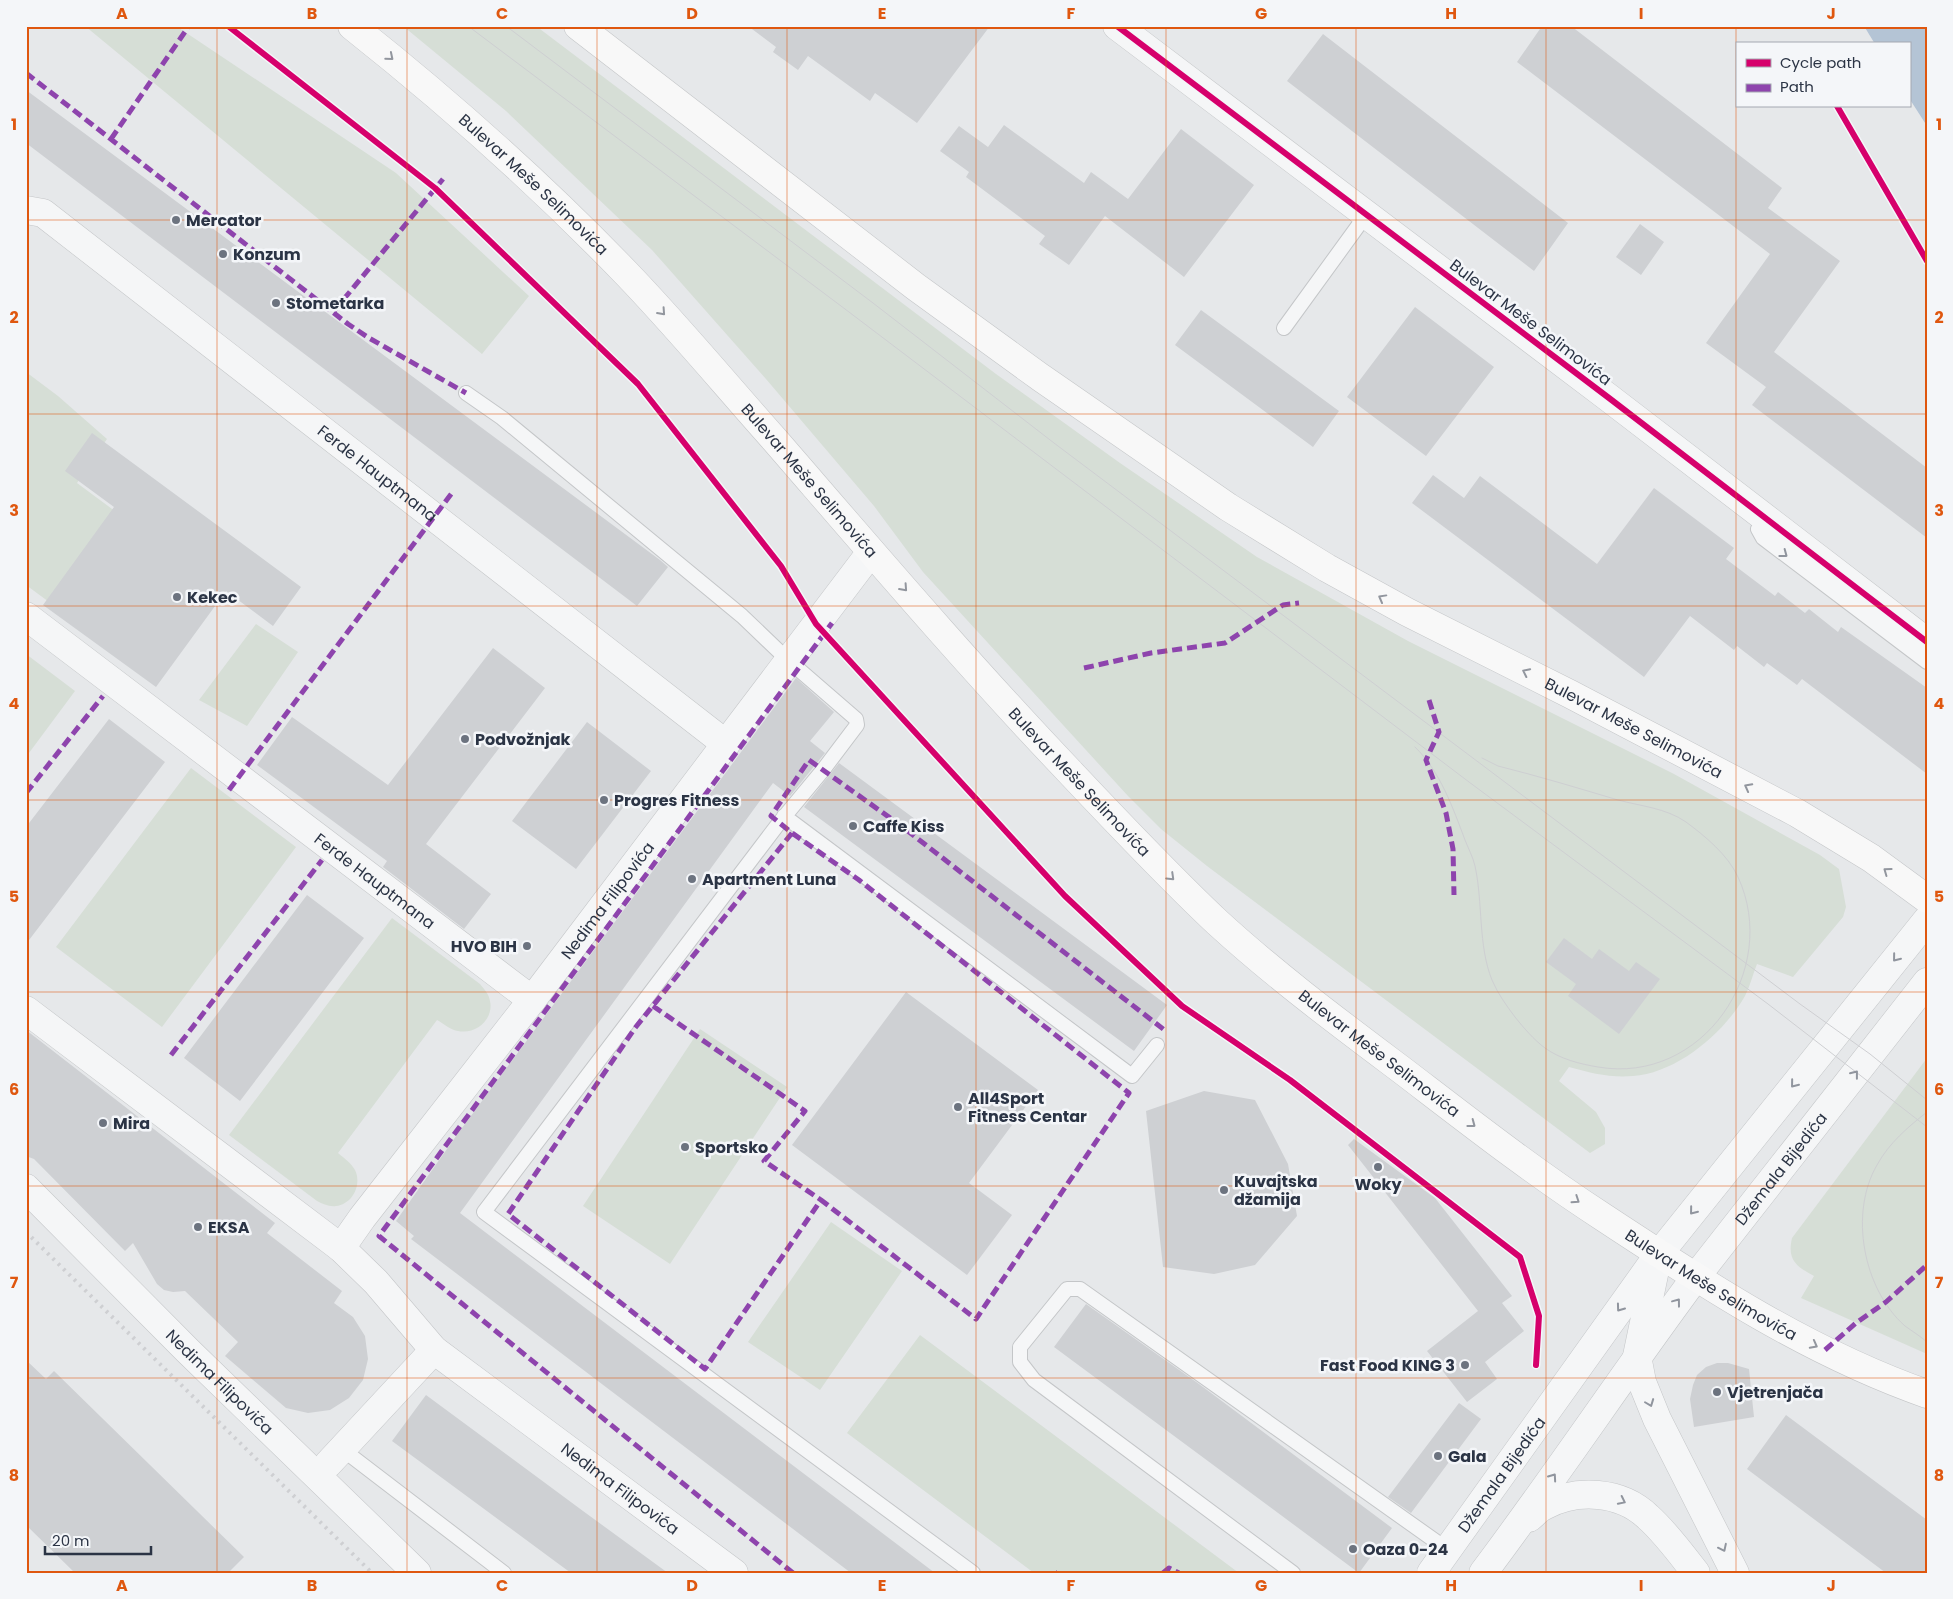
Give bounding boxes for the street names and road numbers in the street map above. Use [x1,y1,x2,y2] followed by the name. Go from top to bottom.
[453,109,613,261] street label: Bulevar Meše Selimovića
[1445,254,1616,391] street label: Bulevar Meše Selimovića
[736,398,883,563] street label: Bulevar Meše Selimovića
[312,420,442,527] street label: Ferde Hauptmana
[1541,672,1727,784] street label: Bulevar Meše Selimovića
[1003,703,1156,862] street label: Bulevar Meše Selimovića
[309,828,440,935] street label: Ferde Hauptmana
[556,837,660,964] street label: Nedima Filipovića
[1294,984,1465,1123] street label: Bulevar Meše Selimovića
[1730,1108,1833,1230] street label: Džemala Bijedića
[1621,1224,1801,1346] street label: Bulevar Meše Selimovića
[161,1324,278,1440] street label: Nedima Filipovića
[1452,1412,1551,1538] street label: Džemala Bijedića
[556,1437,684,1540] street label: Nedima Filipovića

